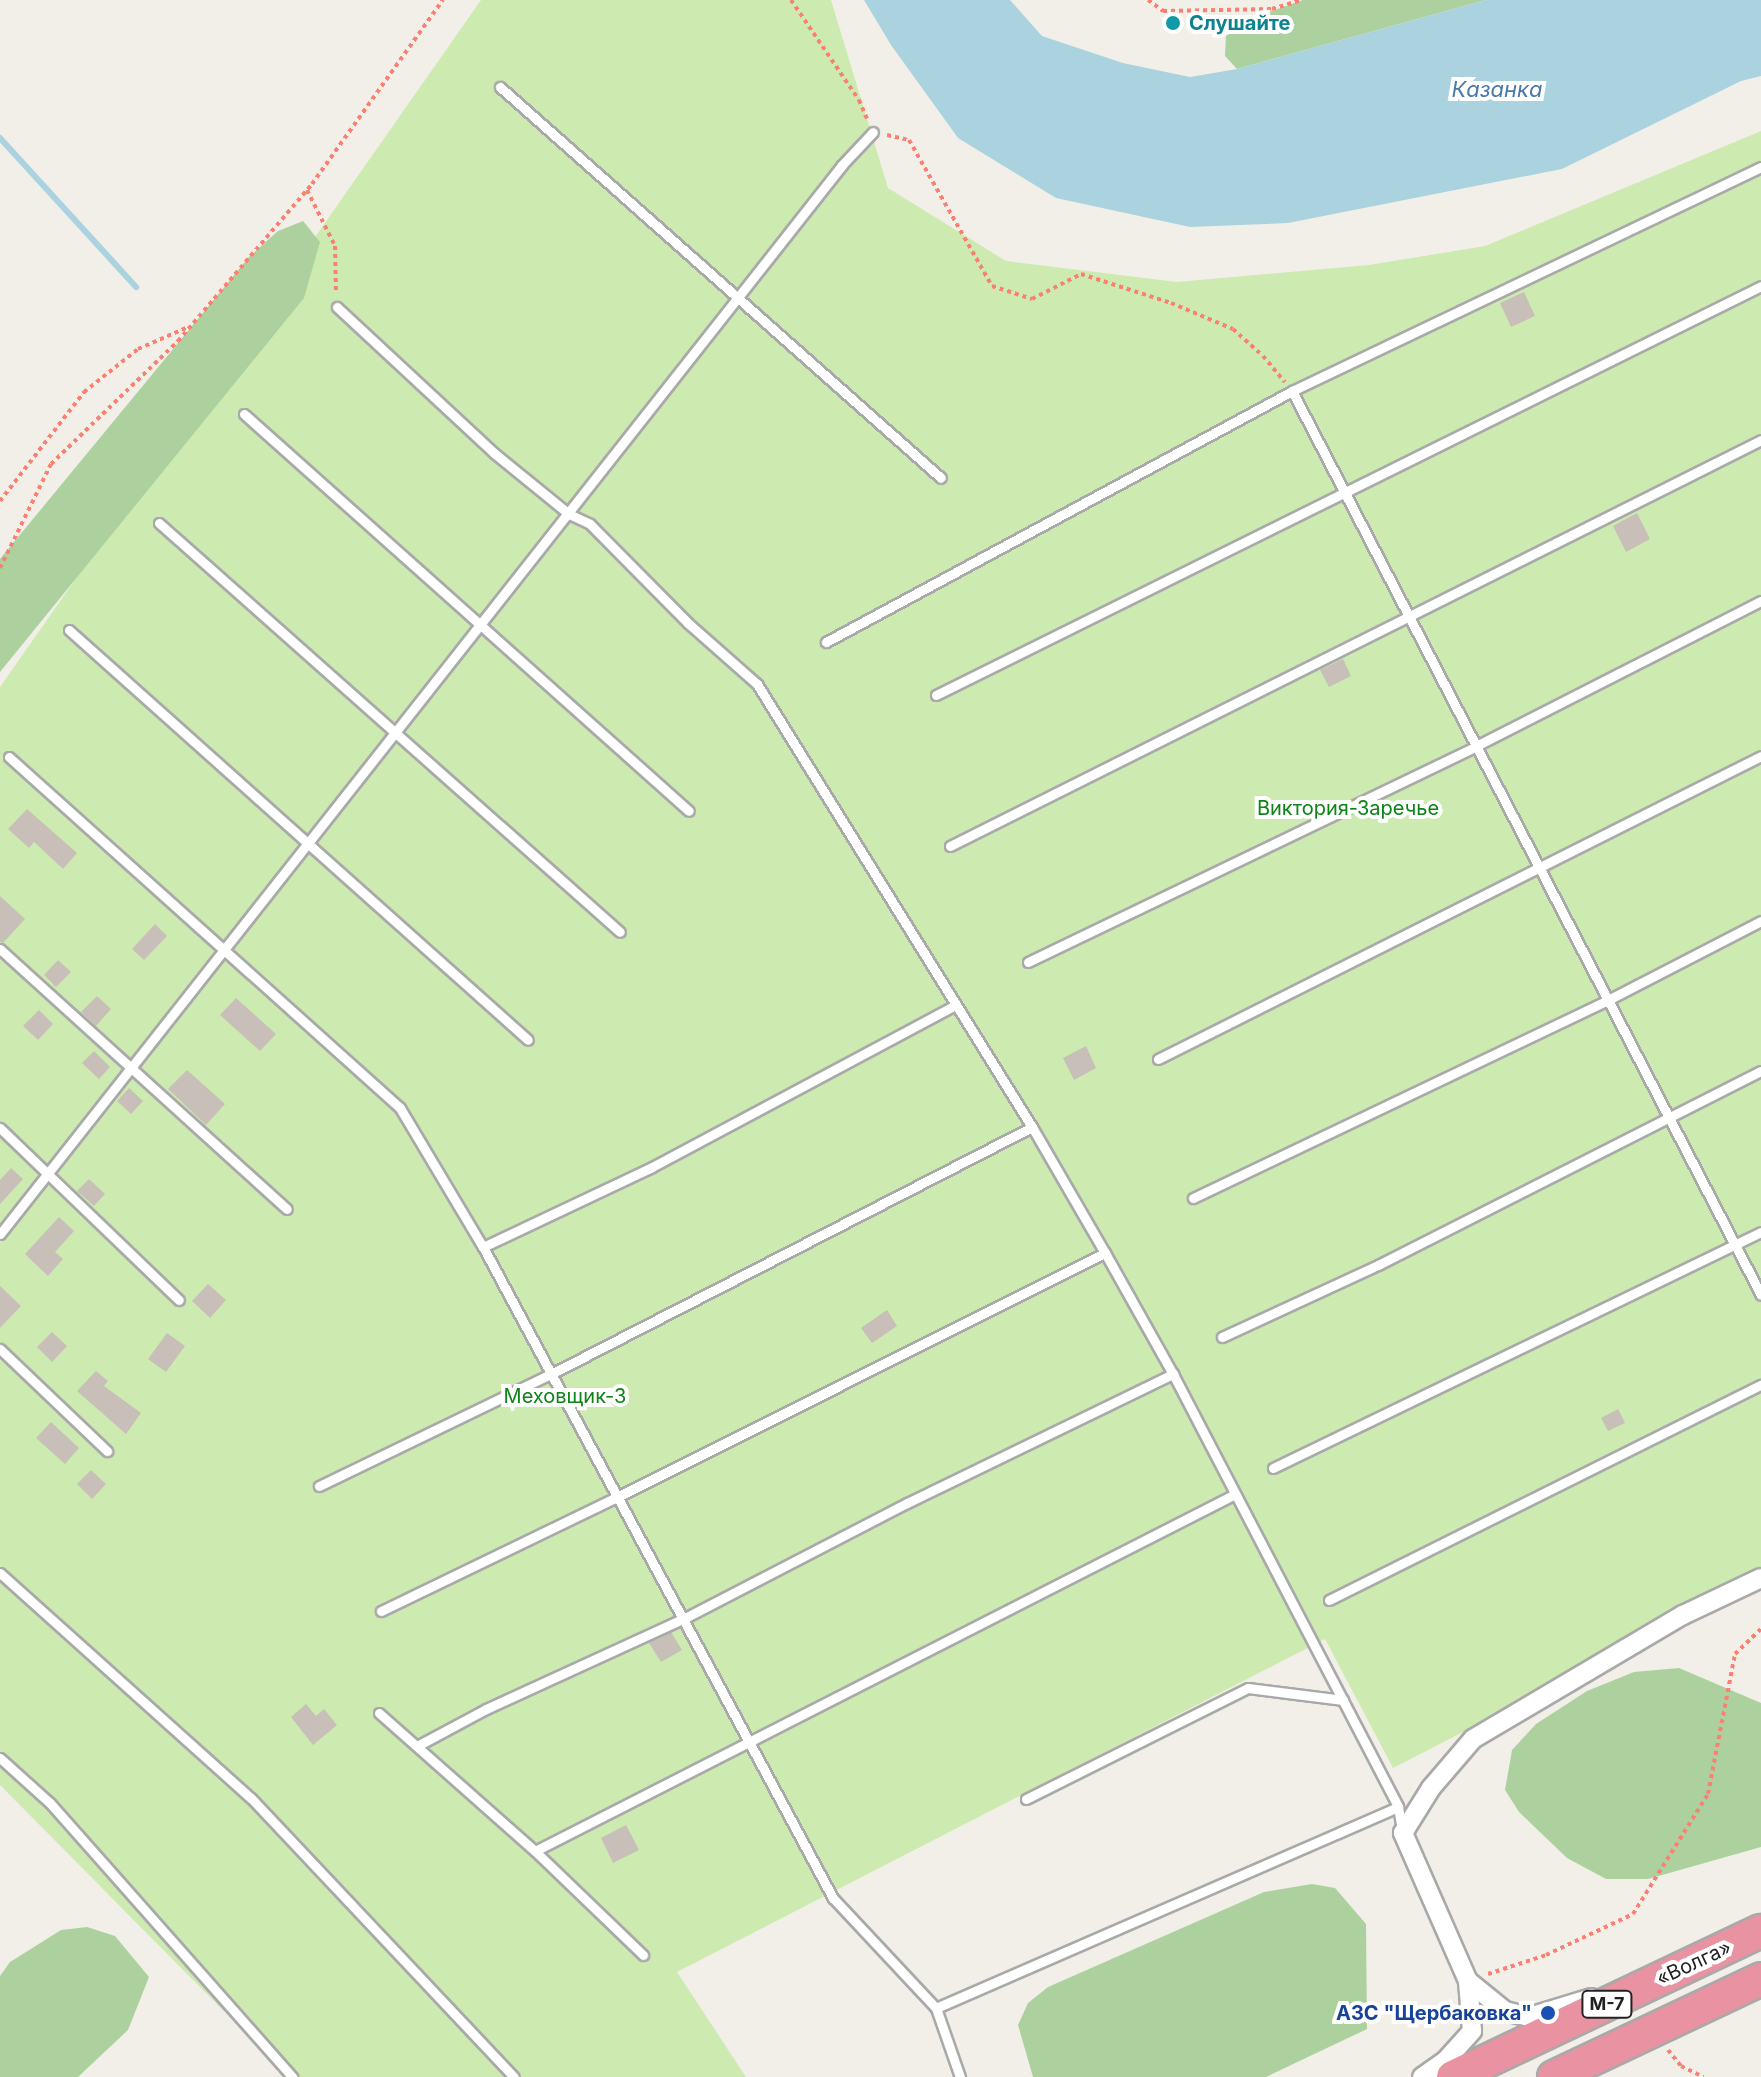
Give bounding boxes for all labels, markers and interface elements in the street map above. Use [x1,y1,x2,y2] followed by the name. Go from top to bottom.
[1189,11,1290,35] place label: Слушайте
[1164,14,1182,32] marker: Слушайте
[1451,77,1543,103] water label: Казанка
[1257,796,1439,820] park label: Виктория-Заречье
[504,1384,626,1408] park label: Меховщик-3
[1653,1935,1735,1991] street label: «Волга»
[1581,1990,1633,2018] road number: М-7
[1336,2001,1532,2025] place label: АЗС "Щербаковка"
[1539,2004,1557,2022] marker: АЗС "Щербаковка"

